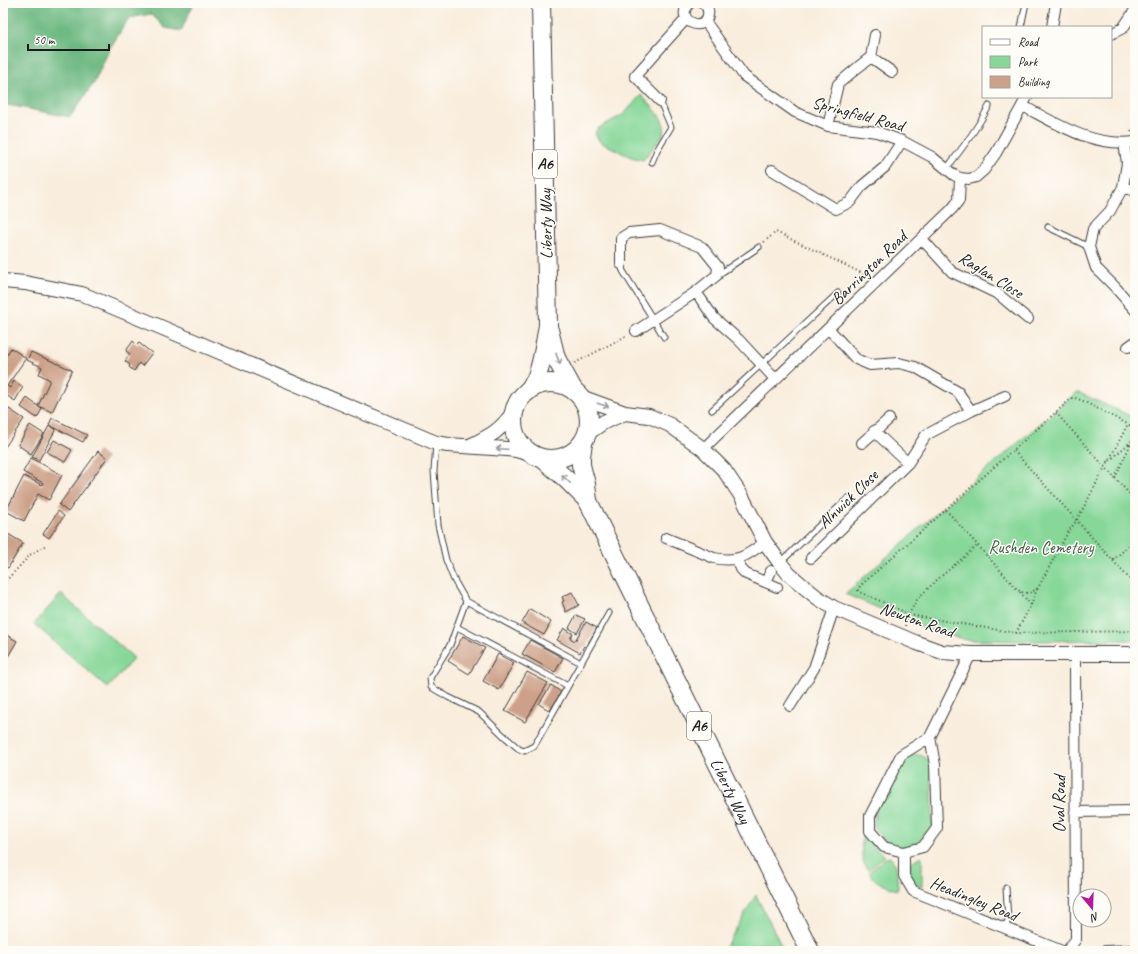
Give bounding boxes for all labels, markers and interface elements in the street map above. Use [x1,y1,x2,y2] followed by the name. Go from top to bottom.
[28,26,109,52] scale bar
[982,26,1112,98] legend
[34,32,56,48] text: 50 m
[1018,34,1040,50] text: Road
[1018,54,1039,70] text: Park
[1018,74,1050,90] text: Building
[810,92,908,137] street label: Springfield Road
[533,150,557,178] road number: A6
[535,188,557,259] street label: Liberty Way
[827,225,913,309] street label: Barrington Road
[955,247,1028,304] street label: Raglan Close
[554,353,562,365] one-way arrow
[596,402,609,409] one-way arrow
[496,445,509,452] one-way arrow
[814,464,884,533] street label: Alnwick Close
[561,474,571,484] one-way arrow
[989,537,1095,558] park label: Rushden Cemetery
[877,598,959,643] street label: Newton Road
[687,712,711,740] road number: A6
[706,755,756,828] street label: Liberty Way
[1049,773,1070,833] street label: Oval Road
[927,872,1023,927] street label: Headingley Road
[1072,888,1112,928] north arrow
[1088,910,1101,926] text: N

